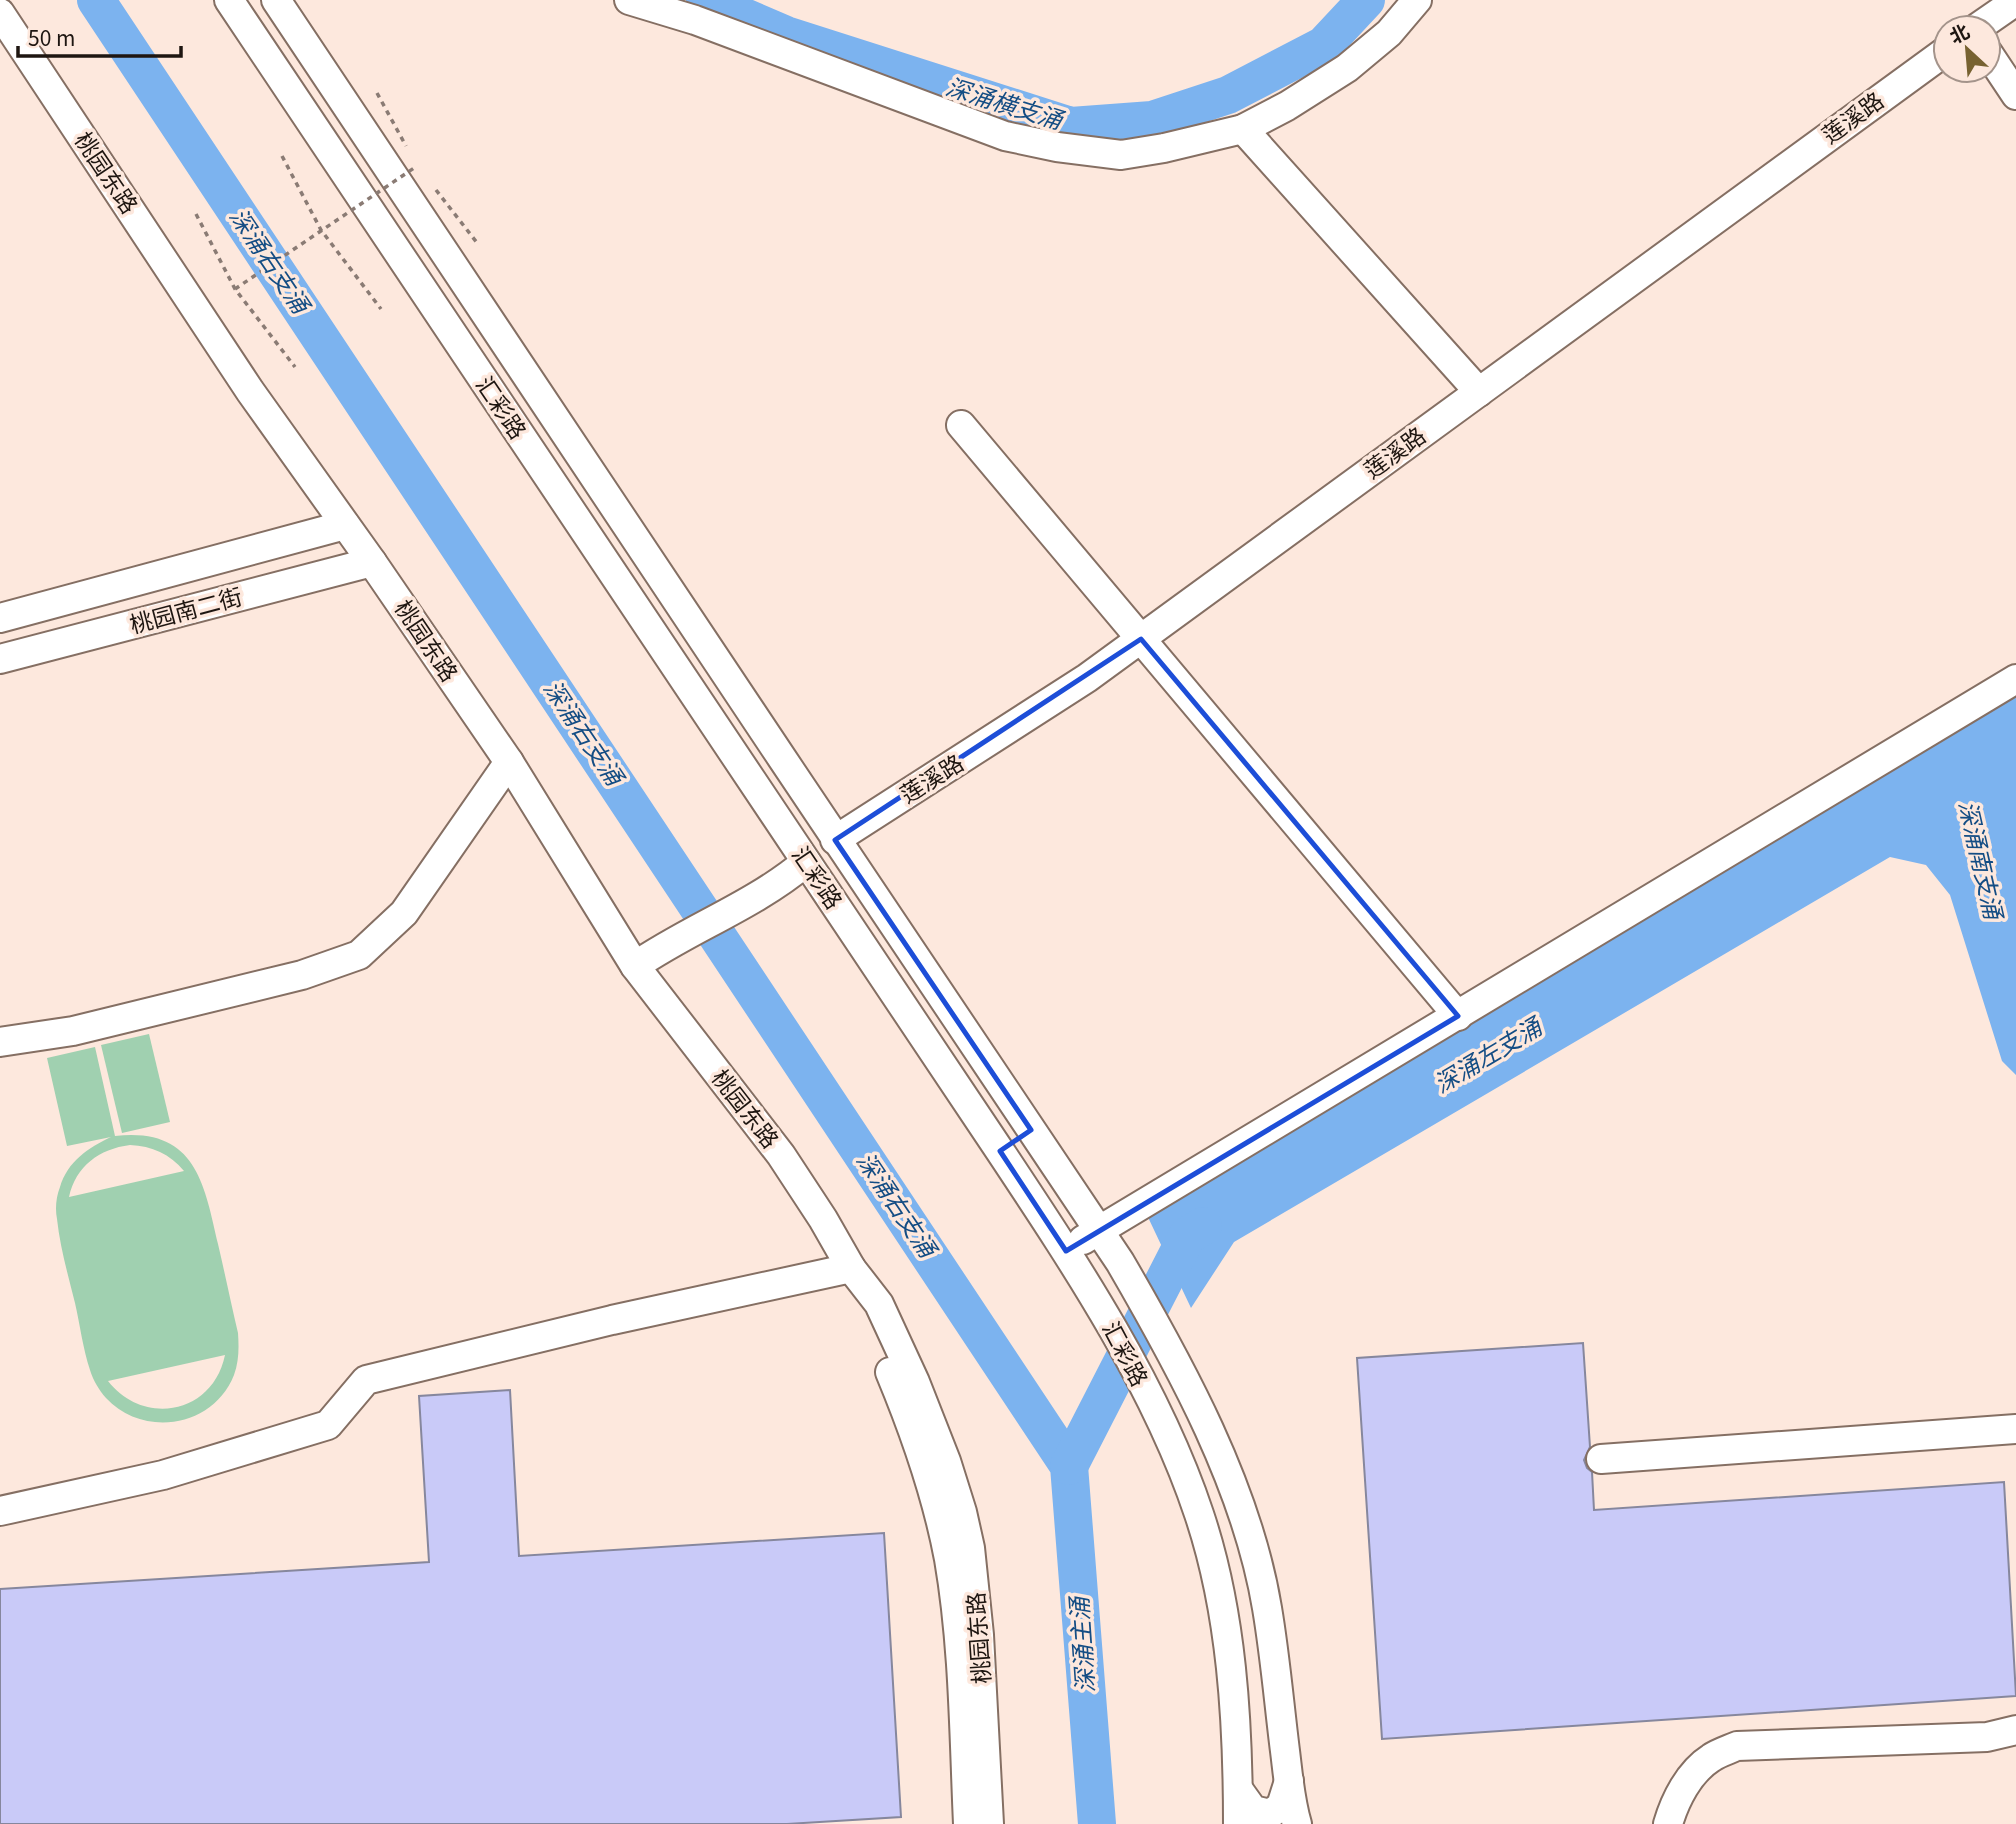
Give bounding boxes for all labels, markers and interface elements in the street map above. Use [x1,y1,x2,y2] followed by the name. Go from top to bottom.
[18,14,180,58] scale bar
[1932,14,2002,84] north arrow
[1944,16,1973,49] text: 北
[28,22,75,52] text: 50 m
[942,67,1070,137] water label: 深涌横支涌
[1814,82,1890,150] street label: 莲溪路
[68,124,147,220] street label: 桃园东路
[223,200,321,322] water label: 深涌右支涌
[469,369,536,445] street label: 汇彩路
[1356,417,1432,485] street label: 莲溪路
[126,578,245,640] street label: 桃园南二街
[388,592,467,688] street label: 桃园东路
[537,672,635,794] water label: 深涌右支涌
[893,745,969,810] street label: 莲溪路
[1952,797,2014,925] water label: 深涌南支涌
[785,839,852,915] street label: 汇彩路
[1426,1006,1550,1100] water label: 深涌左支涌
[705,1061,788,1154] street label: 桃园东路
[850,1144,948,1266] water label: 深涌右支涌
[1096,1315,1158,1392] street label: 汇彩路
[957,1591,997,1685] street label: 桃园东路
[1059,1593,1101,1694] water label: 深涌主涌

